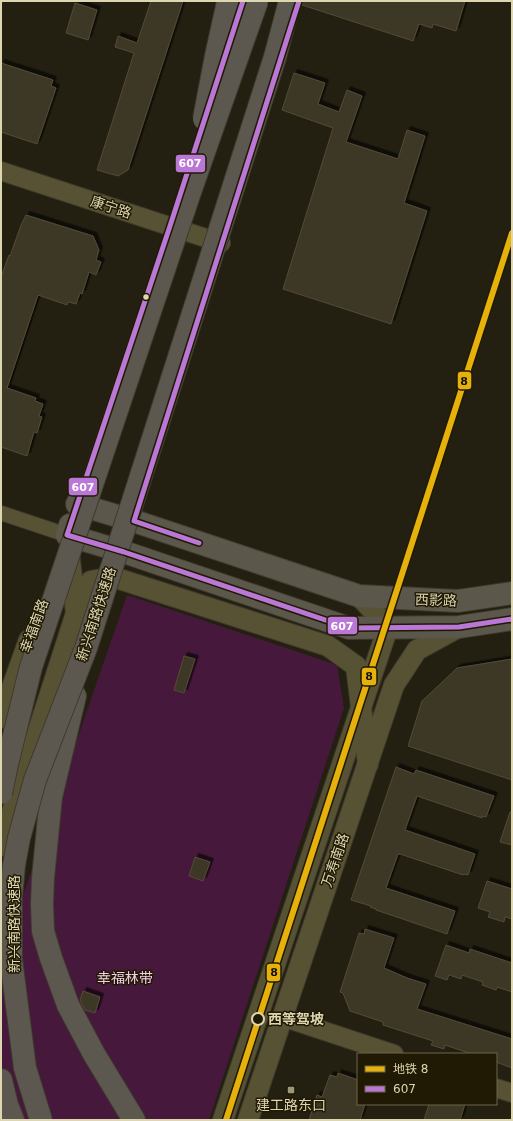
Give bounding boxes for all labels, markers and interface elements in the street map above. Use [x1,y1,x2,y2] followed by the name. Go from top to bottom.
[175,154,206,173] line badge: 607
[179,157,201,170] text: 607
[89,193,133,221] street label: 康宁路
[141,292,151,302] unlabelled marker
[457,371,472,390] line badge: 8
[460,375,468,388] text: 8
[68,477,98,496] line badge: 607
[72,481,94,494] text: 607
[73,565,119,663] street label: 新兴南路快速路
[415,591,457,609] street label: 西影路
[17,597,51,655] street label: 幸福南路
[327,616,358,635] line badge: 607
[331,620,353,633] text: 607
[361,667,377,686] line badge: 8
[365,670,373,683] text: 8
[318,831,352,889] street label: 万寿南路
[6,875,22,973] street label: 新兴南路快速路
[266,963,281,982] line badge: 8
[270,966,278,979] text: 8
[97,970,153,986] park label: 幸福林带
[268,1011,324,1027] place label: 西等驾坡
[251,1012,265,1026] marker: 西等驾坡
[357,1053,497,1105] legend
[393,1062,428,1076] text: 地铁 8
[393,1082,416,1096] text: 607
[286,1085,296,1095] marker: 建工路东口
[256,1097,326,1113] place label: 建工路东口

